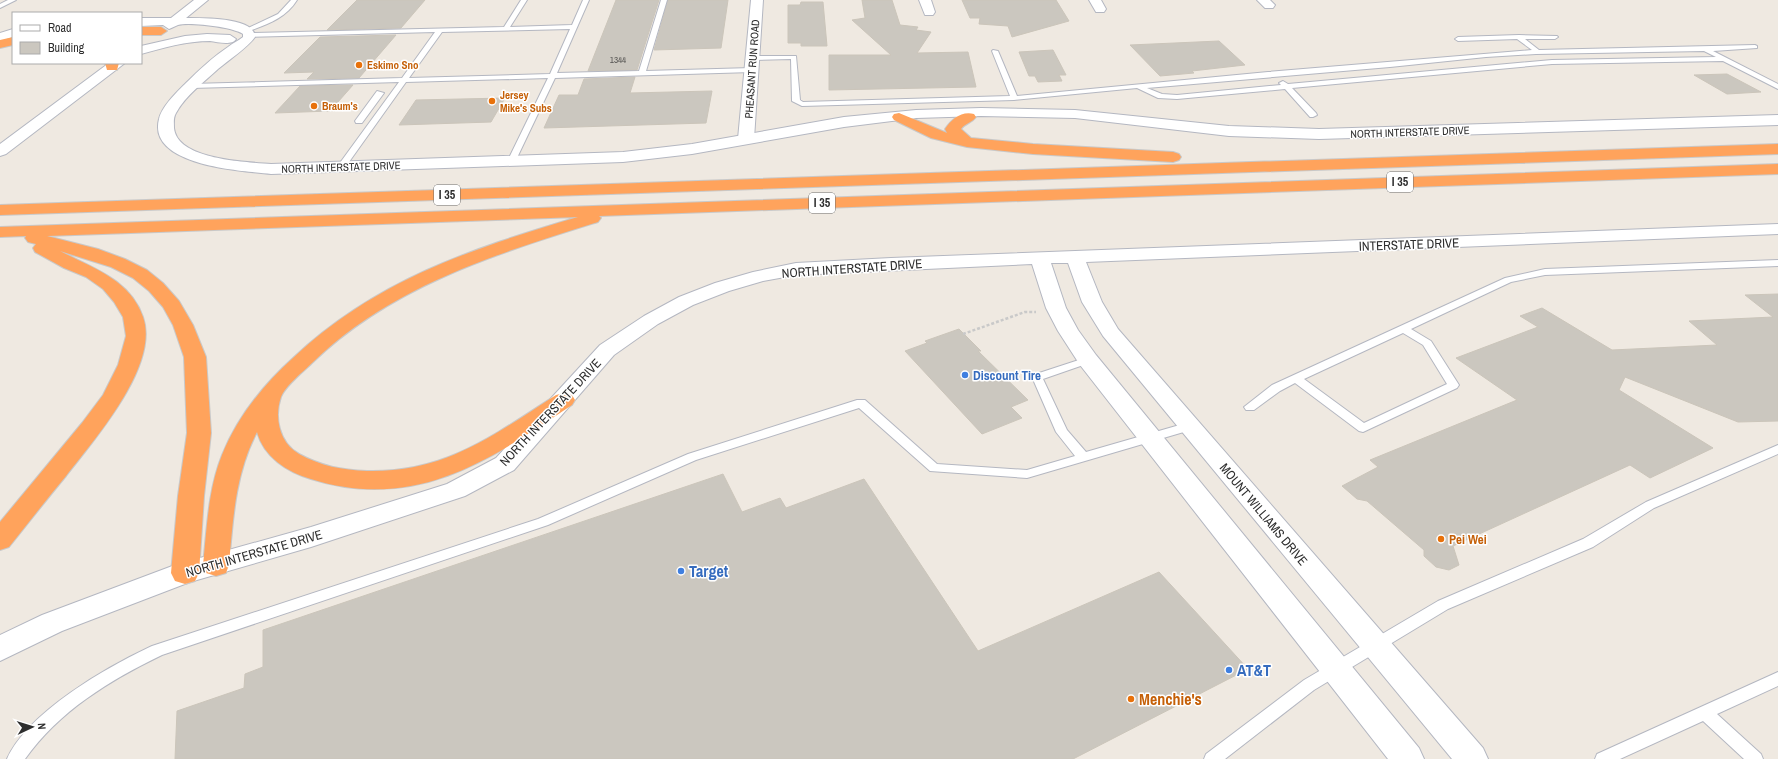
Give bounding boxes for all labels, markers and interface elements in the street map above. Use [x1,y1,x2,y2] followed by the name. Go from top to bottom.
[12,12,142,64] legend
[742,19,762,119] street label: PHEASANT RUN ROAD
[48,20,72,36] text: Road
[48,40,85,56] text: Building
[610,54,626,66] house number: 1344
[367,58,419,72] place label: Eskimo Sno
[354,60,364,70] marker: Eskimo Sno
[500,88,552,115] place label: Jersey Mike's Subs
[487,96,497,106] marker: Jersey Mike's Subs
[322,99,358,113] place label: Braum's
[309,101,319,111] marker: Braum's
[1350,123,1470,141] street label: NORTH INTERSTATE DRIVE
[281,158,401,176] street label: NORTH INTERSTATE DRIVE
[1387,172,1413,192] road number: I 35
[434,185,460,205] road number: I 35
[809,193,835,213] road number: I 35
[1359,234,1459,255] street label: INTERSTATE DRIVE
[781,255,923,282] street label: NORTH INTERSTATE DRIVE
[496,355,605,470] street label: NORTH INTERSTATE DRIVE
[973,367,1041,384] place label: Discount Tire
[960,370,970,380] marker: Discount Tire
[1216,460,1311,569] street label: MOUNT WILLIAMS DRIVE
[184,526,324,581] street label: NORTH INTERSTATE DRIVE
[1449,531,1487,548] place label: Pei Wei
[1436,534,1446,544] marker: Pei Wei
[689,560,729,582] place label: Target
[676,566,686,576] marker: Target
[1237,659,1271,681] place label: AT&T
[1224,665,1234,675] marker: AT&T
[1139,688,1202,710] place label: Menchie's
[1126,694,1136,704] marker: Menchie's
[12,707,52,747] north arrow
[35,723,49,730] text: N

